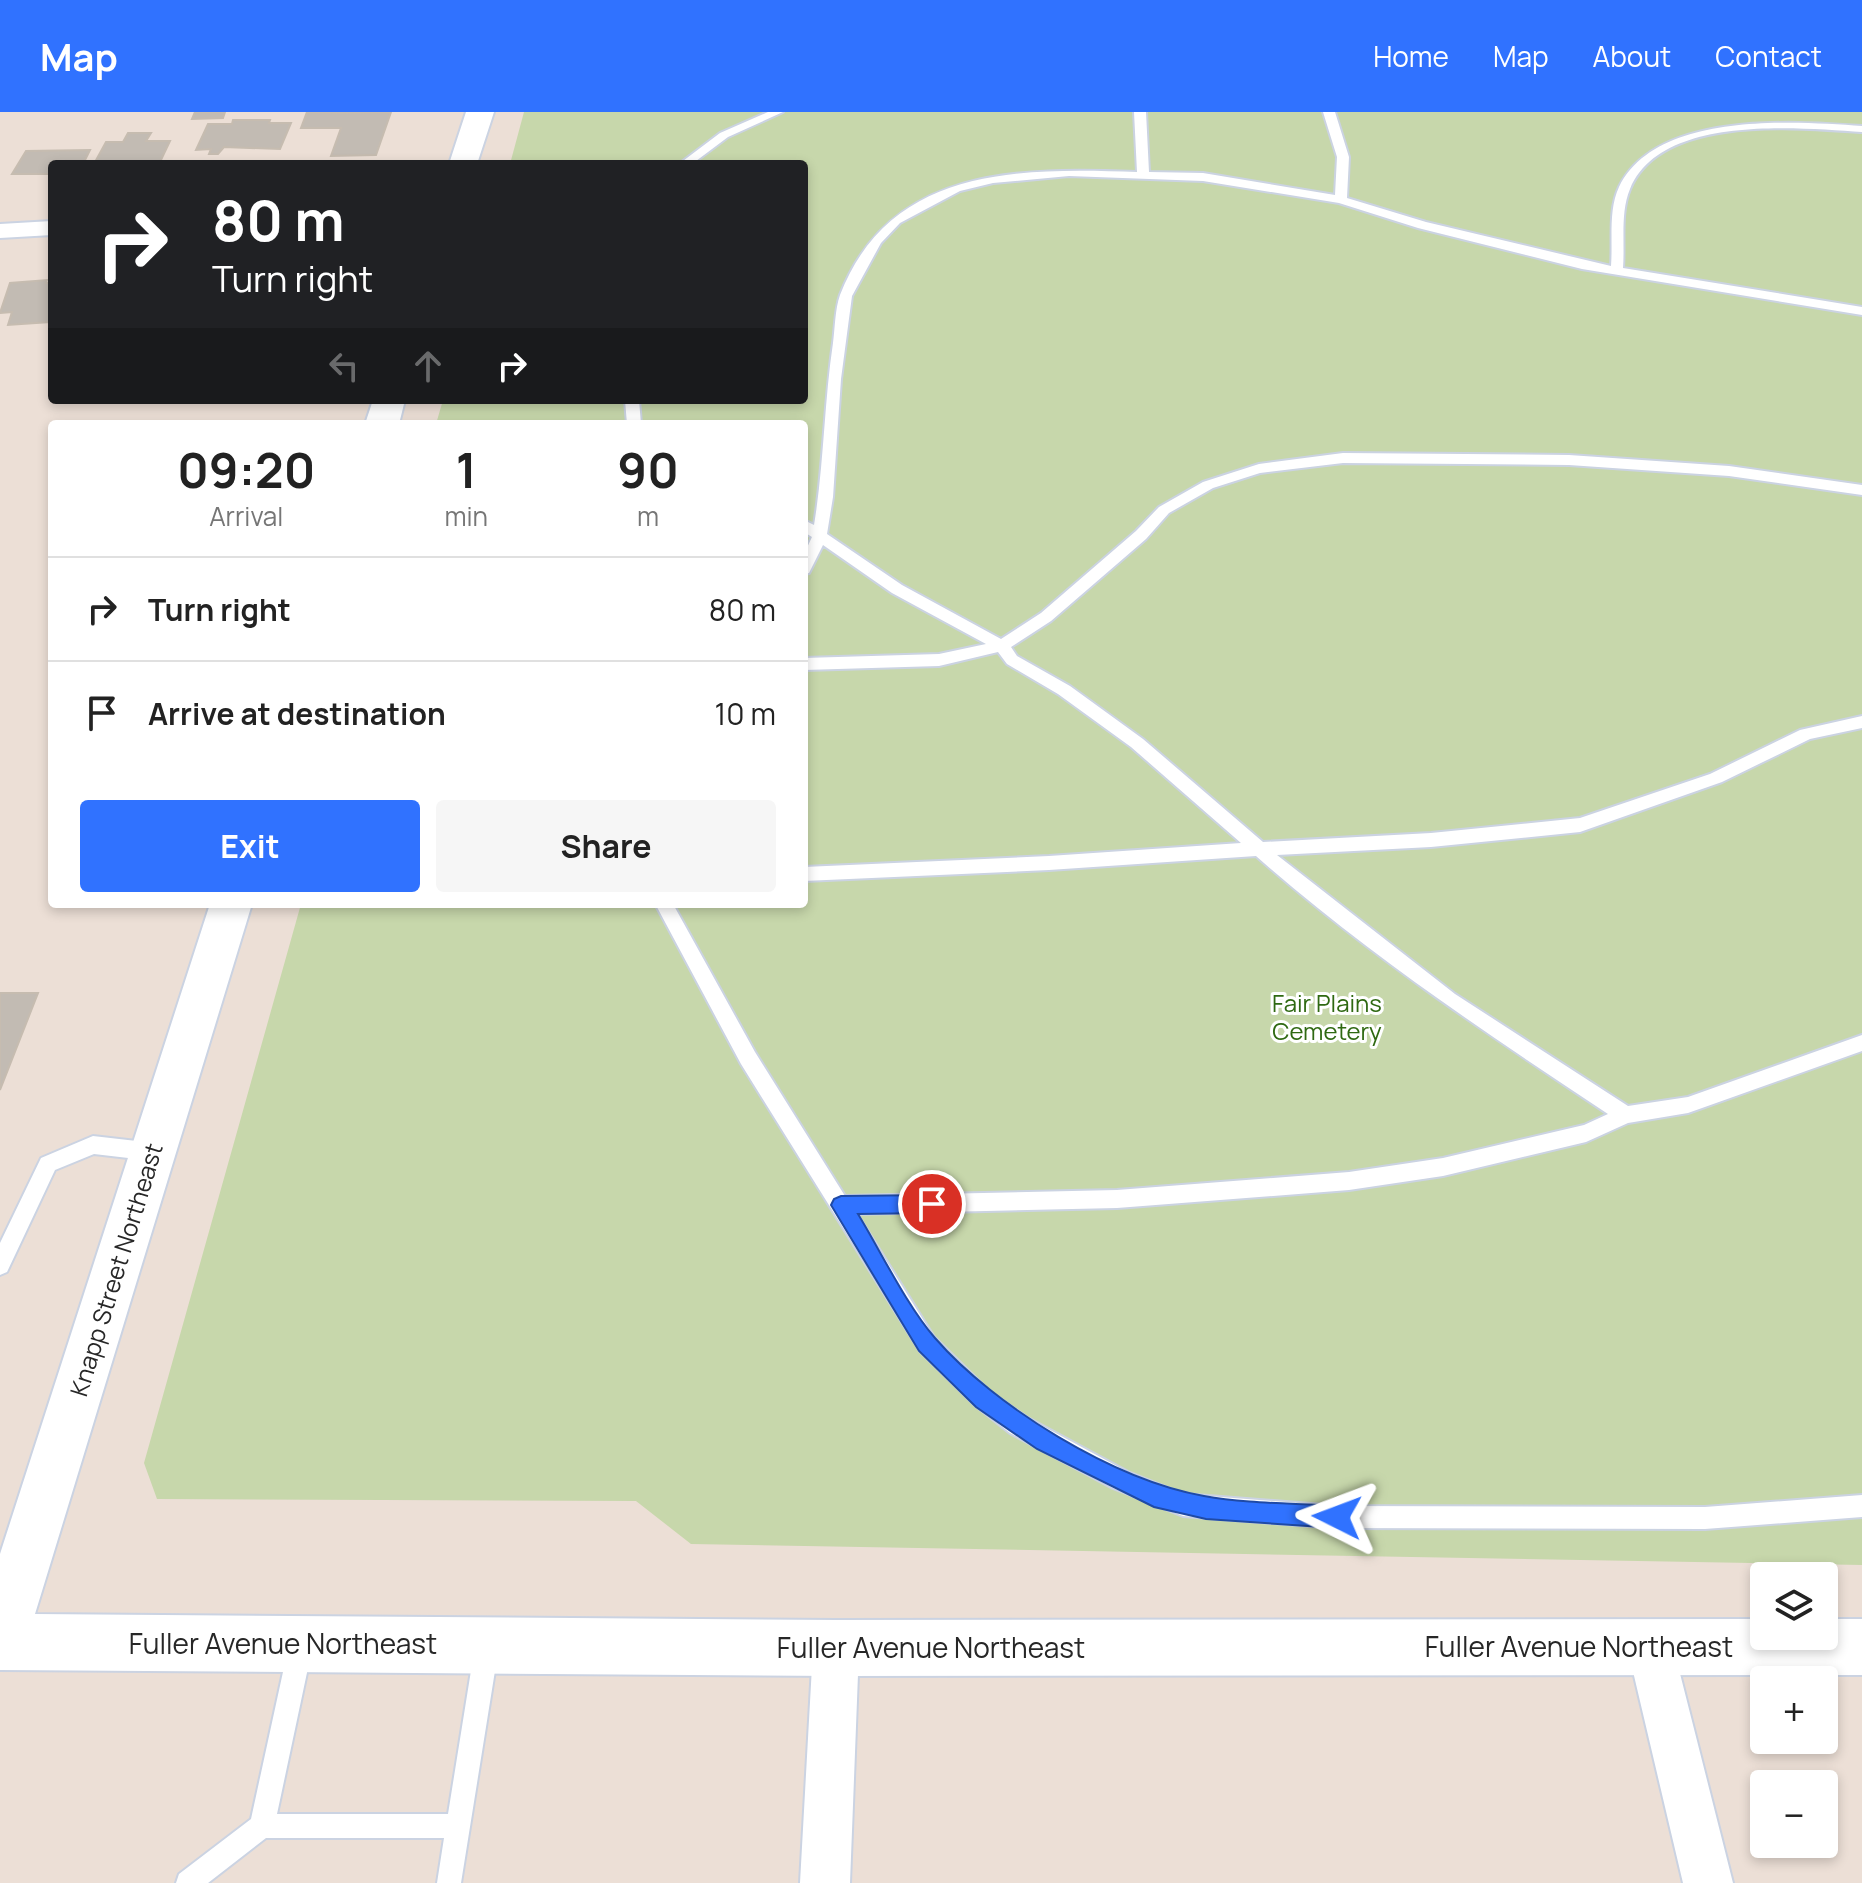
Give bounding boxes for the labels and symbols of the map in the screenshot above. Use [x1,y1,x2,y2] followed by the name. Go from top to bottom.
[1272,986,1382,1047] park label: Fair Plains Cemetery
[61,1139,170,1400] street label: Knapp Street Northeast
[898,1170,966,1238] pin
[1295,1475,1379,1559] position arrow
[129,1624,437,1662] street label: Fuller Avenue Northeast
[1425,1627,1733,1665] street label: Fuller Avenue Northeast
[777,1628,1085,1666] street label: Fuller Avenue Northeast

